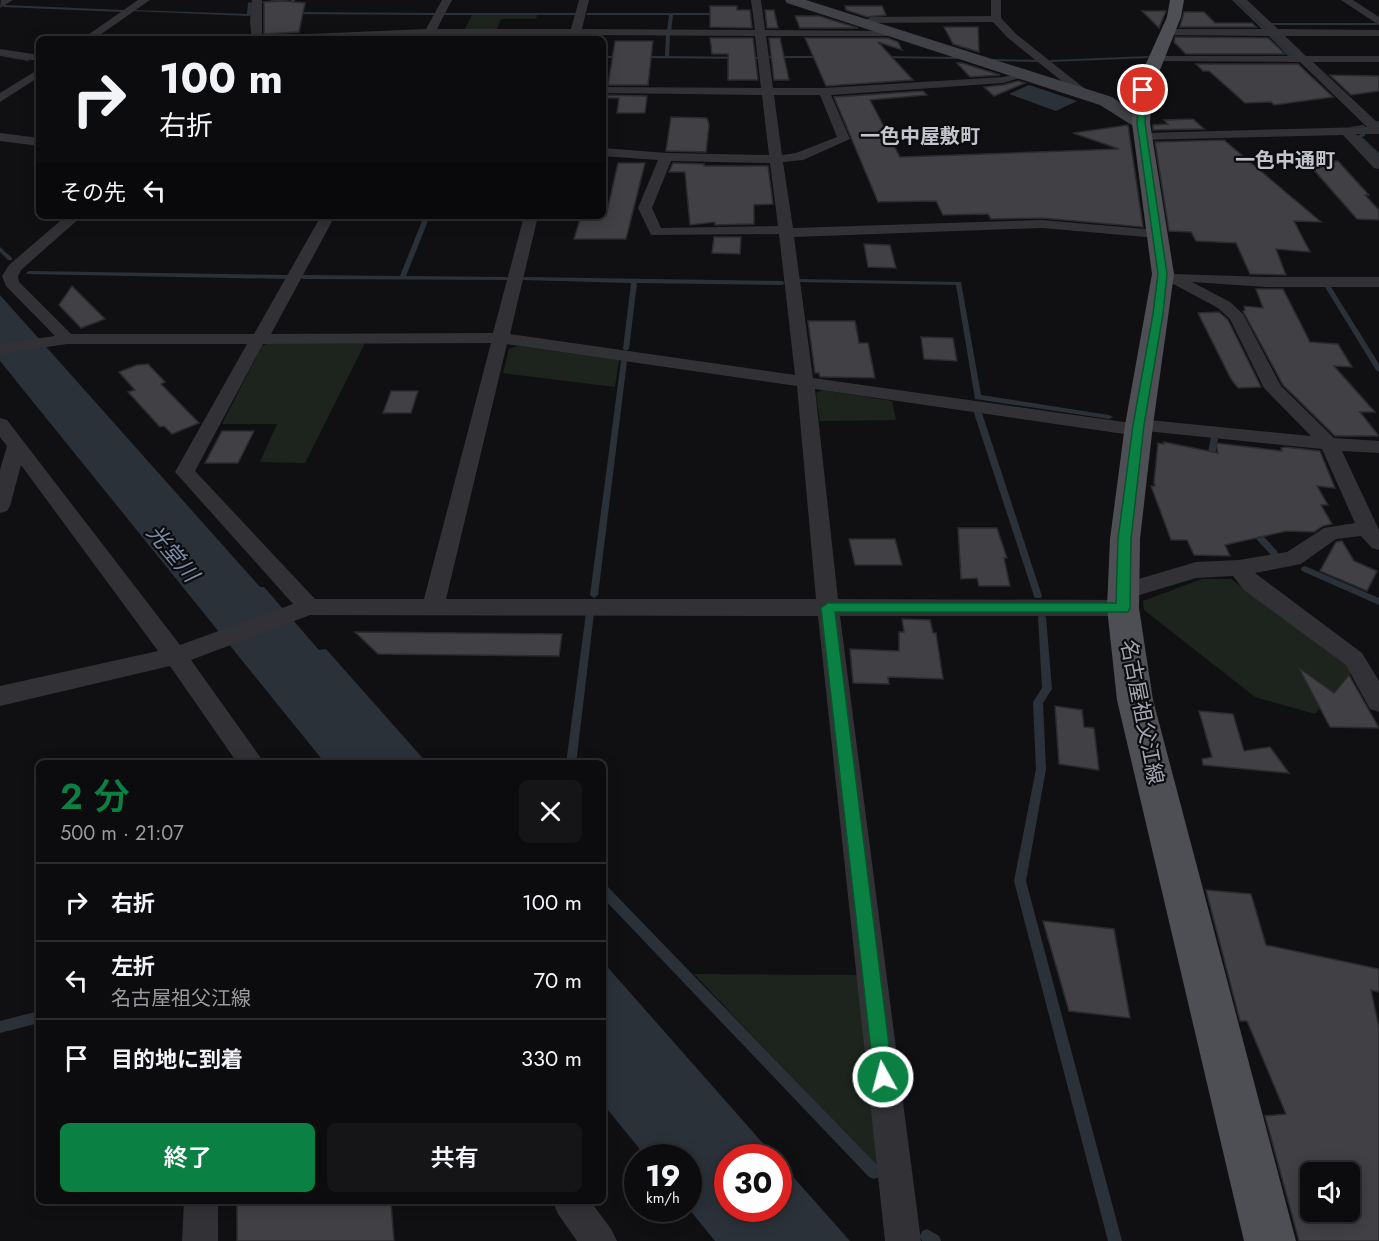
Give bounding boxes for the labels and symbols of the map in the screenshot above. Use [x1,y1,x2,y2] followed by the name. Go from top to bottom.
[1117,64,1168,115] pin
[860,122,980,151] district label: 一色中屋敷町
[1235,146,1335,175] district label: 一色中通町
[140,517,208,590] water label: 光堂川
[1113,637,1171,787] street label: 名古屋祖父江線
[851,1045,915,1109] position arrow
[714,1144,792,1222] speed limit sign: 30

